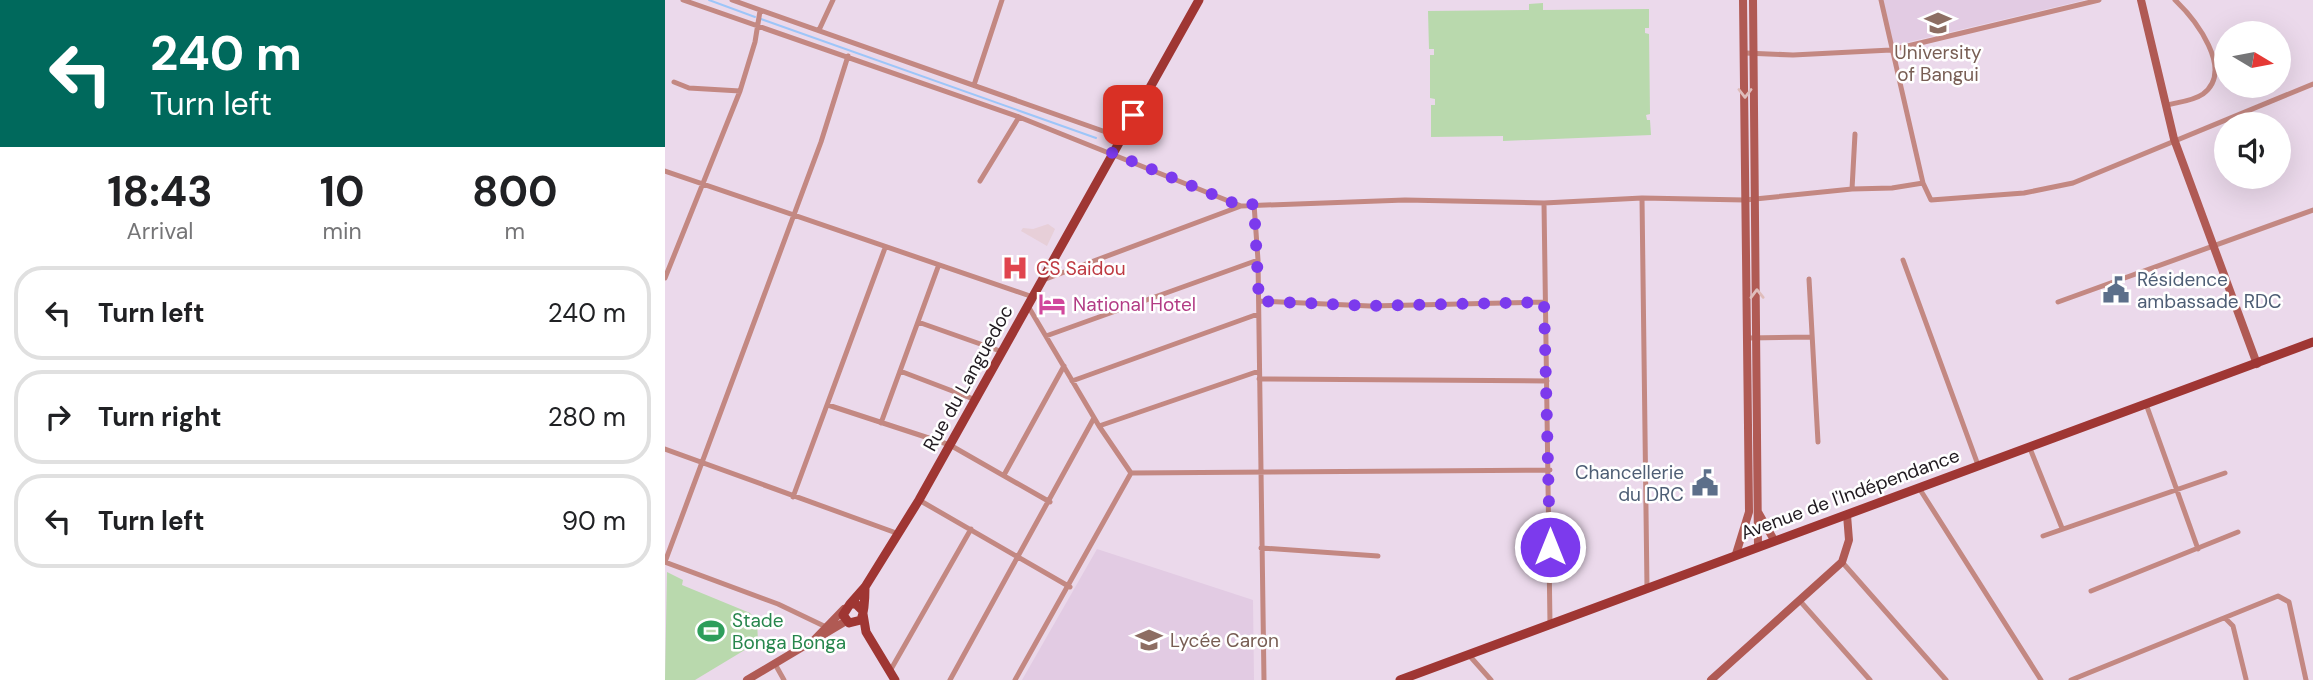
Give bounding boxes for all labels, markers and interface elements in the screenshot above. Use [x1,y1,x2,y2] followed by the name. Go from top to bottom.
[1923,8,1953,38] school or university icon: University of Bangui
[150,21,302,85] text: 240 m
[2214,21,2291,98] north arrow
[2214,21,2291,189] map controls
[35,28,126,119] icon: left
[1894,40,1982,87] place label: University of Bangui
[150,83,272,125] text: Turn left
[1103,85,1163,145] pin
[1737,88,1753,98] one-way arrow
[1114,96,1152,134] icon: arrive
[2214,112,2291,189] button: sound
[107,164,212,219] text: 18:43
[320,164,365,219] text: 10
[472,164,558,219] text: 800
[126,216,193,246] text: Arrival
[323,216,362,246] text: min
[505,216,525,246] text: m
[1000,253,1030,283] hospital icon: CS Saidou
[1036,256,1126,281] place label: CS Saidou
[2137,267,2282,314] place label: Résidence ambassade RDC
[2101,275,2131,305] public building icon: Résidence ambassade RDC
[1037,289,1067,319] hotel icon: National Hotel
[1750,289,1765,300] one-way arrow
[1073,292,1196,317] place label: National Hotel
[39,294,77,332] icon: left
[98,296,205,330] text: Turn left
[548,296,626,330] text: 240 m
[917,300,1019,456] street label: Rue du Languedoc
[39,398,77,436] icon: right
[98,400,222,434] text: Turn right
[548,400,626,434] text: 280 m
[1737,443,1963,545] street label: Avenue de l'Indépendance
[1575,460,1684,507] place label: Chancellerie du DRC
[1690,468,1720,498] public building icon: Chancellerie du DRC
[39,502,77,540] icon: left
[98,504,205,538] text: Turn left
[562,504,626,538] text: 90 m
[1513,510,1587,584] position arrow
[732,608,846,655] place label: Stade Bonga Bonga
[696,616,726,646] sports icon: Stade Bonga Bonga
[1134,625,1164,655] school or university icon: Lycée Caron
[1170,628,1279,653] place label: Lycée Caron

